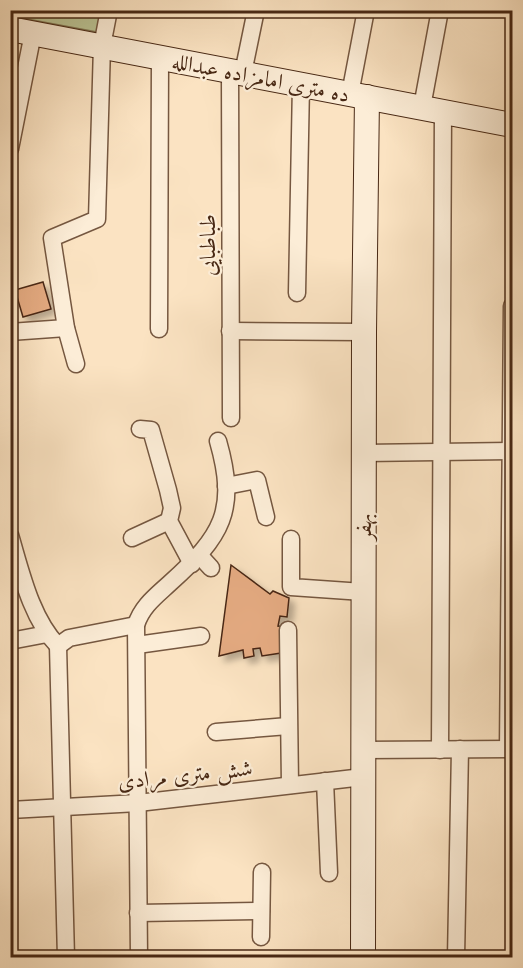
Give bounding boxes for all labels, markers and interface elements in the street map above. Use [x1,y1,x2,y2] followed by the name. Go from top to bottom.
[169,51,351,110] street label: ده متری امامزاده عبدالله
[198,214,223,276] street label: طباطبایی
[354,513,378,543] street label: بهفر
[117,758,254,797] street label: شش متری مرادی

